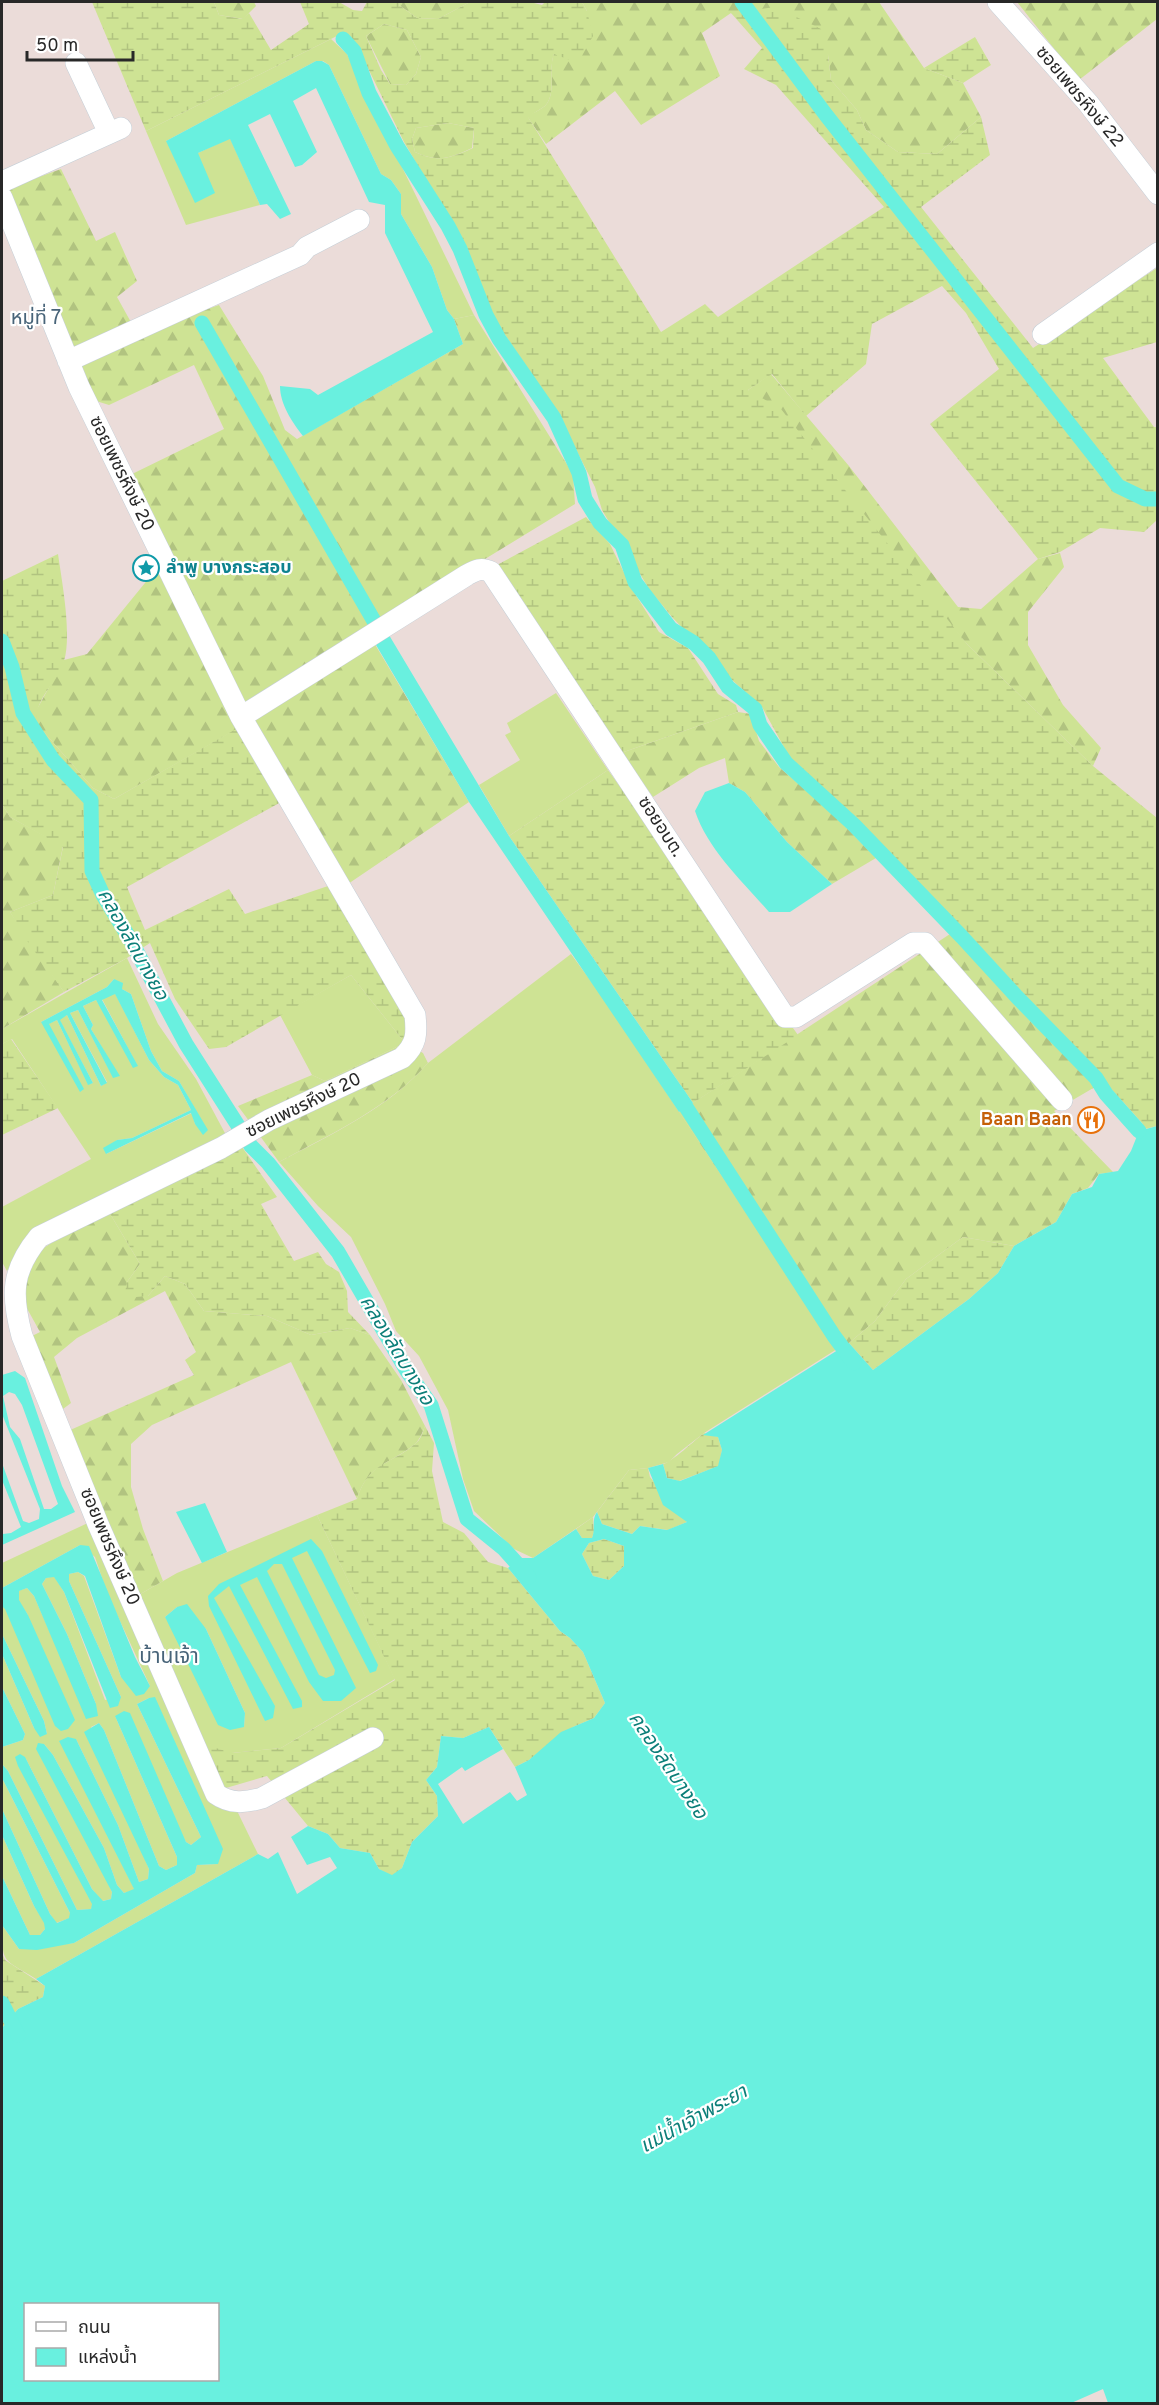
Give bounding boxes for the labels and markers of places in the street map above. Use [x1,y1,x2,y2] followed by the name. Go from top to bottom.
[131,553,161,583] place icon: ลำพู บางกระสอบ
[166,557,292,580] place label: ลำพู บางกระสอบ
[1076,1105,1106,1135] restaurant icon: Baan Baan
[981,1109,1072,1132] place label: Baan Baan

